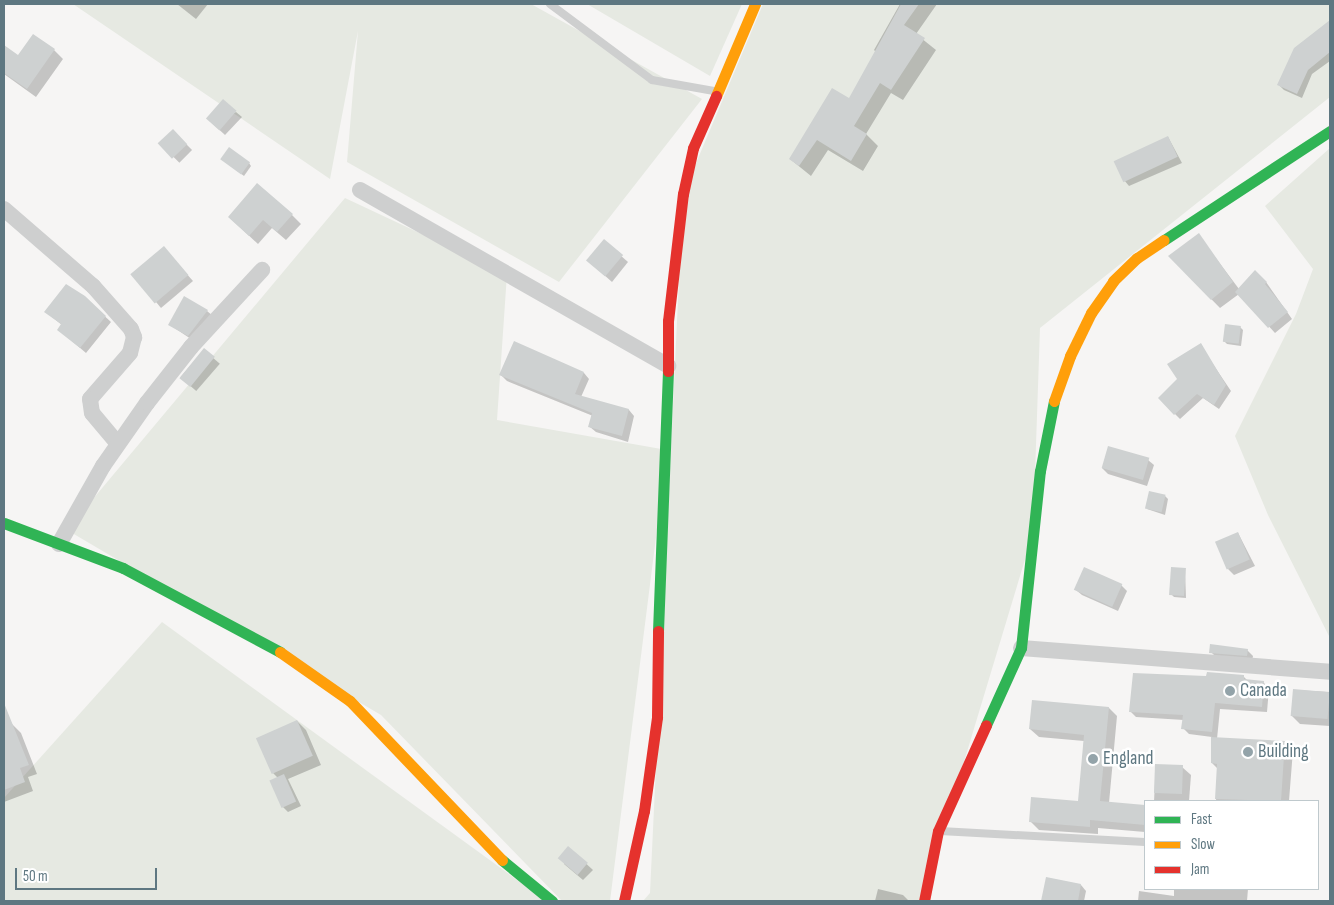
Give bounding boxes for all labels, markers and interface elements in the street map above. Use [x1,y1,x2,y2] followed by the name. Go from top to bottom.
[1240,680,1287,702] place label: Canada
[1224,685,1236,697] marker: Canada
[1258,741,1309,763] place label: Building
[1242,746,1254,758] marker: Building
[1103,748,1153,770] place label: England
[1087,753,1099,765] marker: England
[1144,800,1319,890] legend
[1191,810,1212,829] text: Fast
[1191,835,1215,854] text: Slow
[18,858,160,890] scale bar
[1191,860,1209,879] text: Jam
[23,867,48,886] text: 50 m

